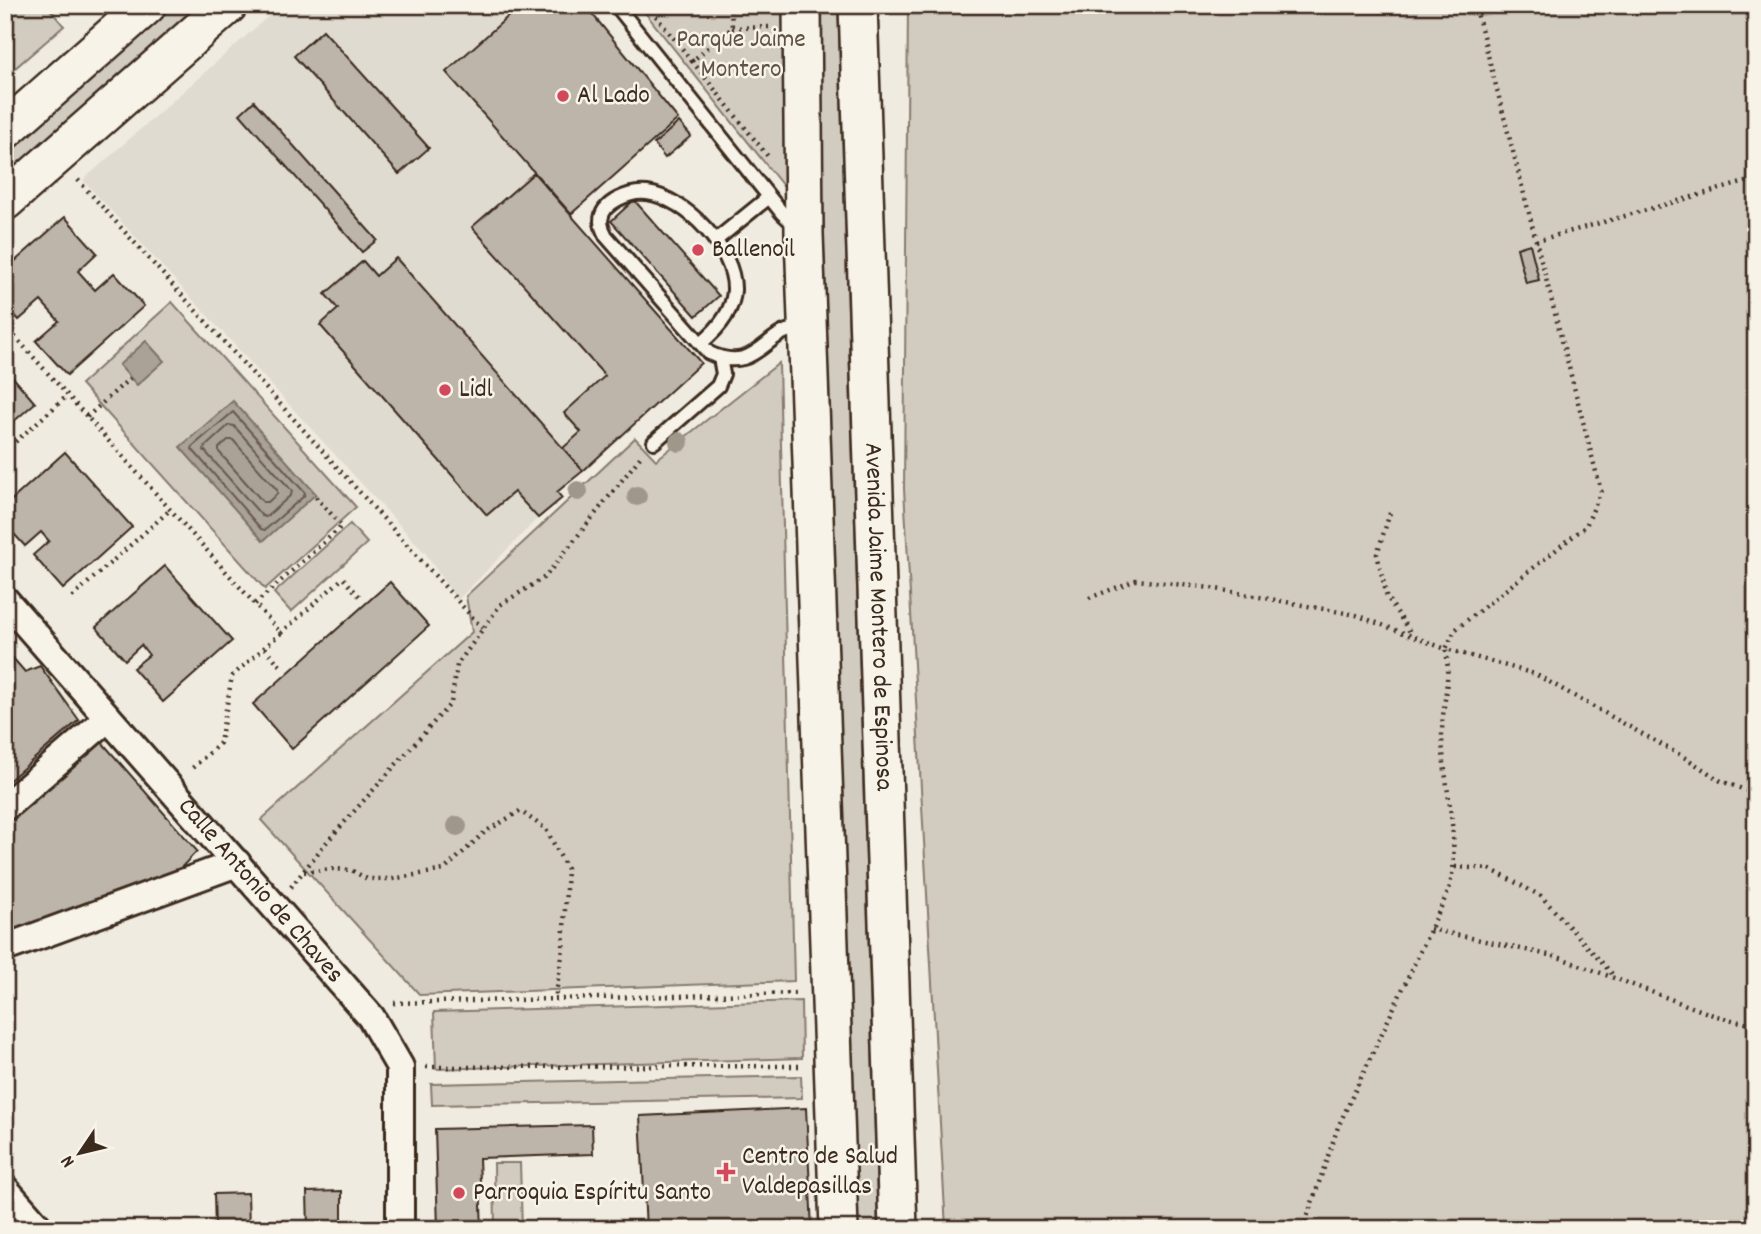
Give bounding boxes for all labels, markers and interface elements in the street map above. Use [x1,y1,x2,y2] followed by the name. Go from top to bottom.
[676,22,806,89] park label: Parque Jaime Montero
[577,78,650,115] place label: Al Lado
[555,88,571,104] marker: Al Lado
[712,232,795,269] place label: Ballenoil
[690,242,706,258] marker: Ballenoil
[459,372,493,409] place label: Lidl
[437,382,453,398] marker: Lidl
[854,442,902,792] street label: Avenida Jaime Montero de Espinosa
[168,790,352,992] street label: Calle Antonio de Chaves
[46,1118,116,1188] north arrow
[742,1139,898,1206] place label: Centro de Salud Valdepasillas
[55,1149,83,1172] text: N
[716,1162,736,1182] marker: Centro de Salud Valdepasillas
[473,1175,711,1212] place label: Parroquia Espíritu Santo
[451,1185,467,1201] marker: Parroquia Espíritu Santo

